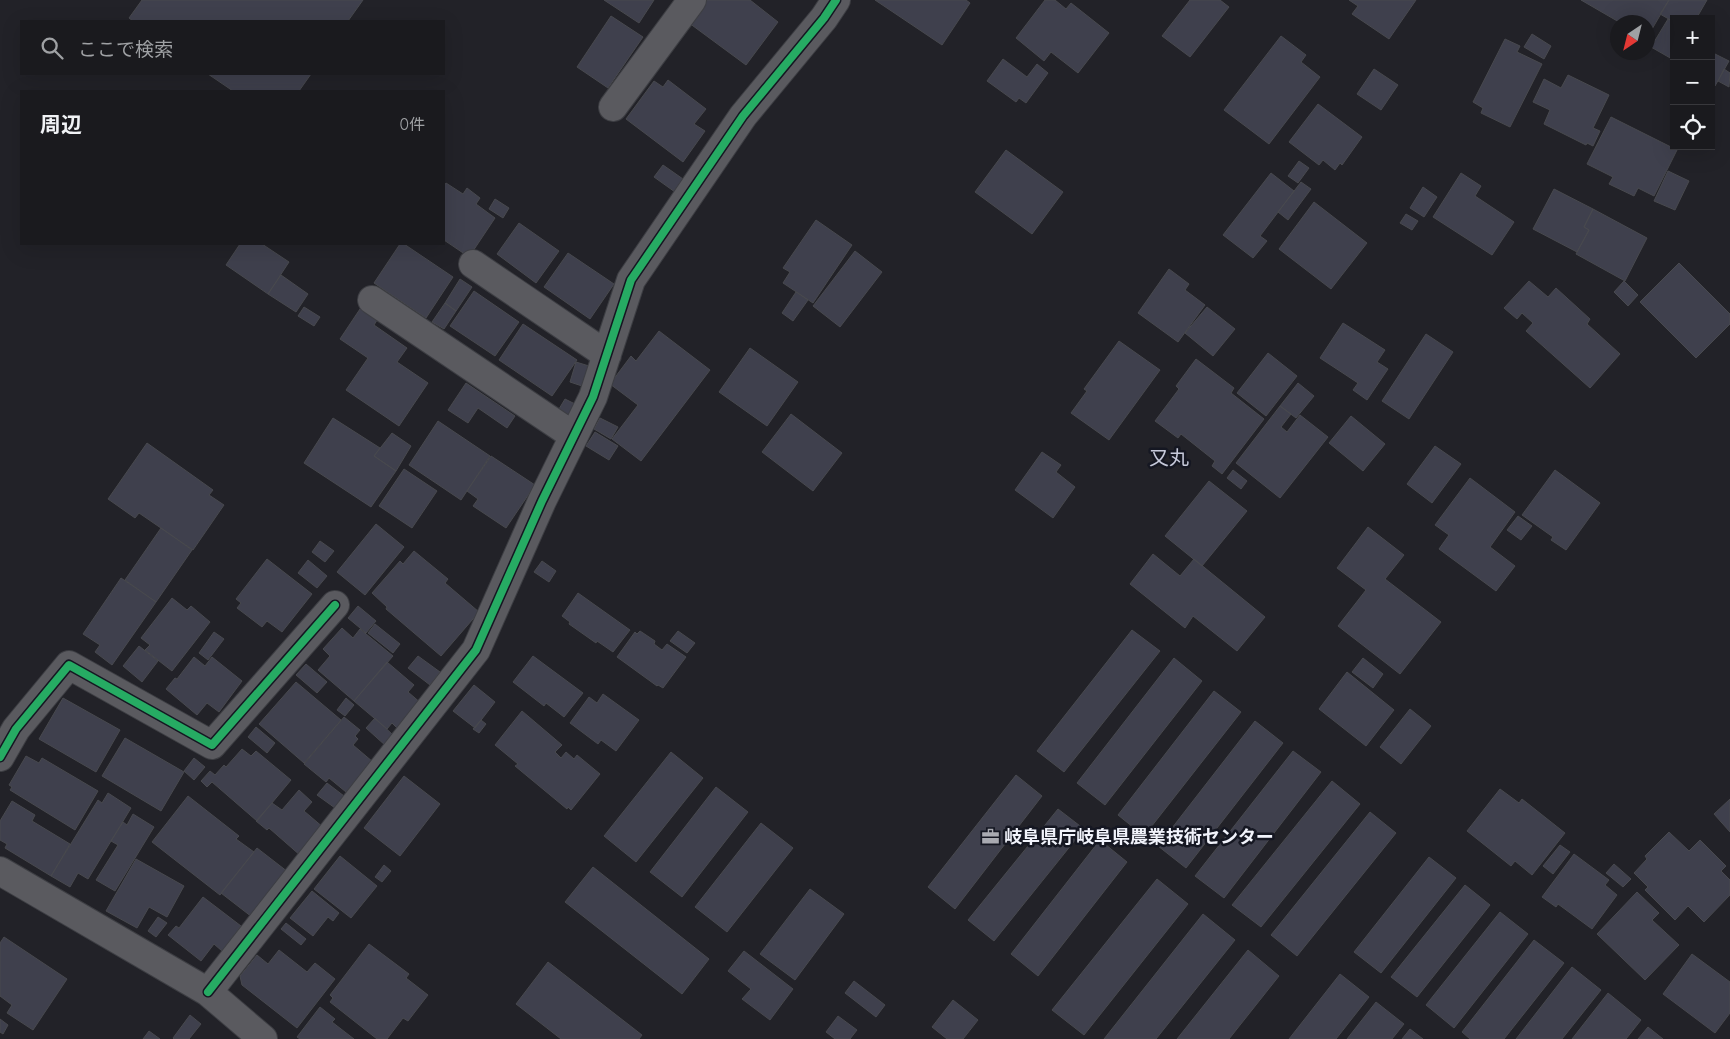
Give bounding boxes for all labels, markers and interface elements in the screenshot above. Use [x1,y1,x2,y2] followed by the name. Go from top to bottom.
[1610,15,1655,60] north arrow
[1670,15,1715,150] map controls
[1670,15,1715,60] button: +
[20,20,445,75] search box
[38,34,66,62] icon: search
[78,37,173,61] text: ここで検索
[1670,60,1715,105] button: −
[1670,105,1715,150] button: locate
[40,111,82,137] text: 周辺
[399,114,425,134] text: 0件
[1149,445,1189,470] district label: 又丸
[1004,825,1274,848] place label: 岐阜県庁岐阜県農業技術センター
[980,827,1000,847] office icon: 岐阜県庁岐阜県農業技術センター

